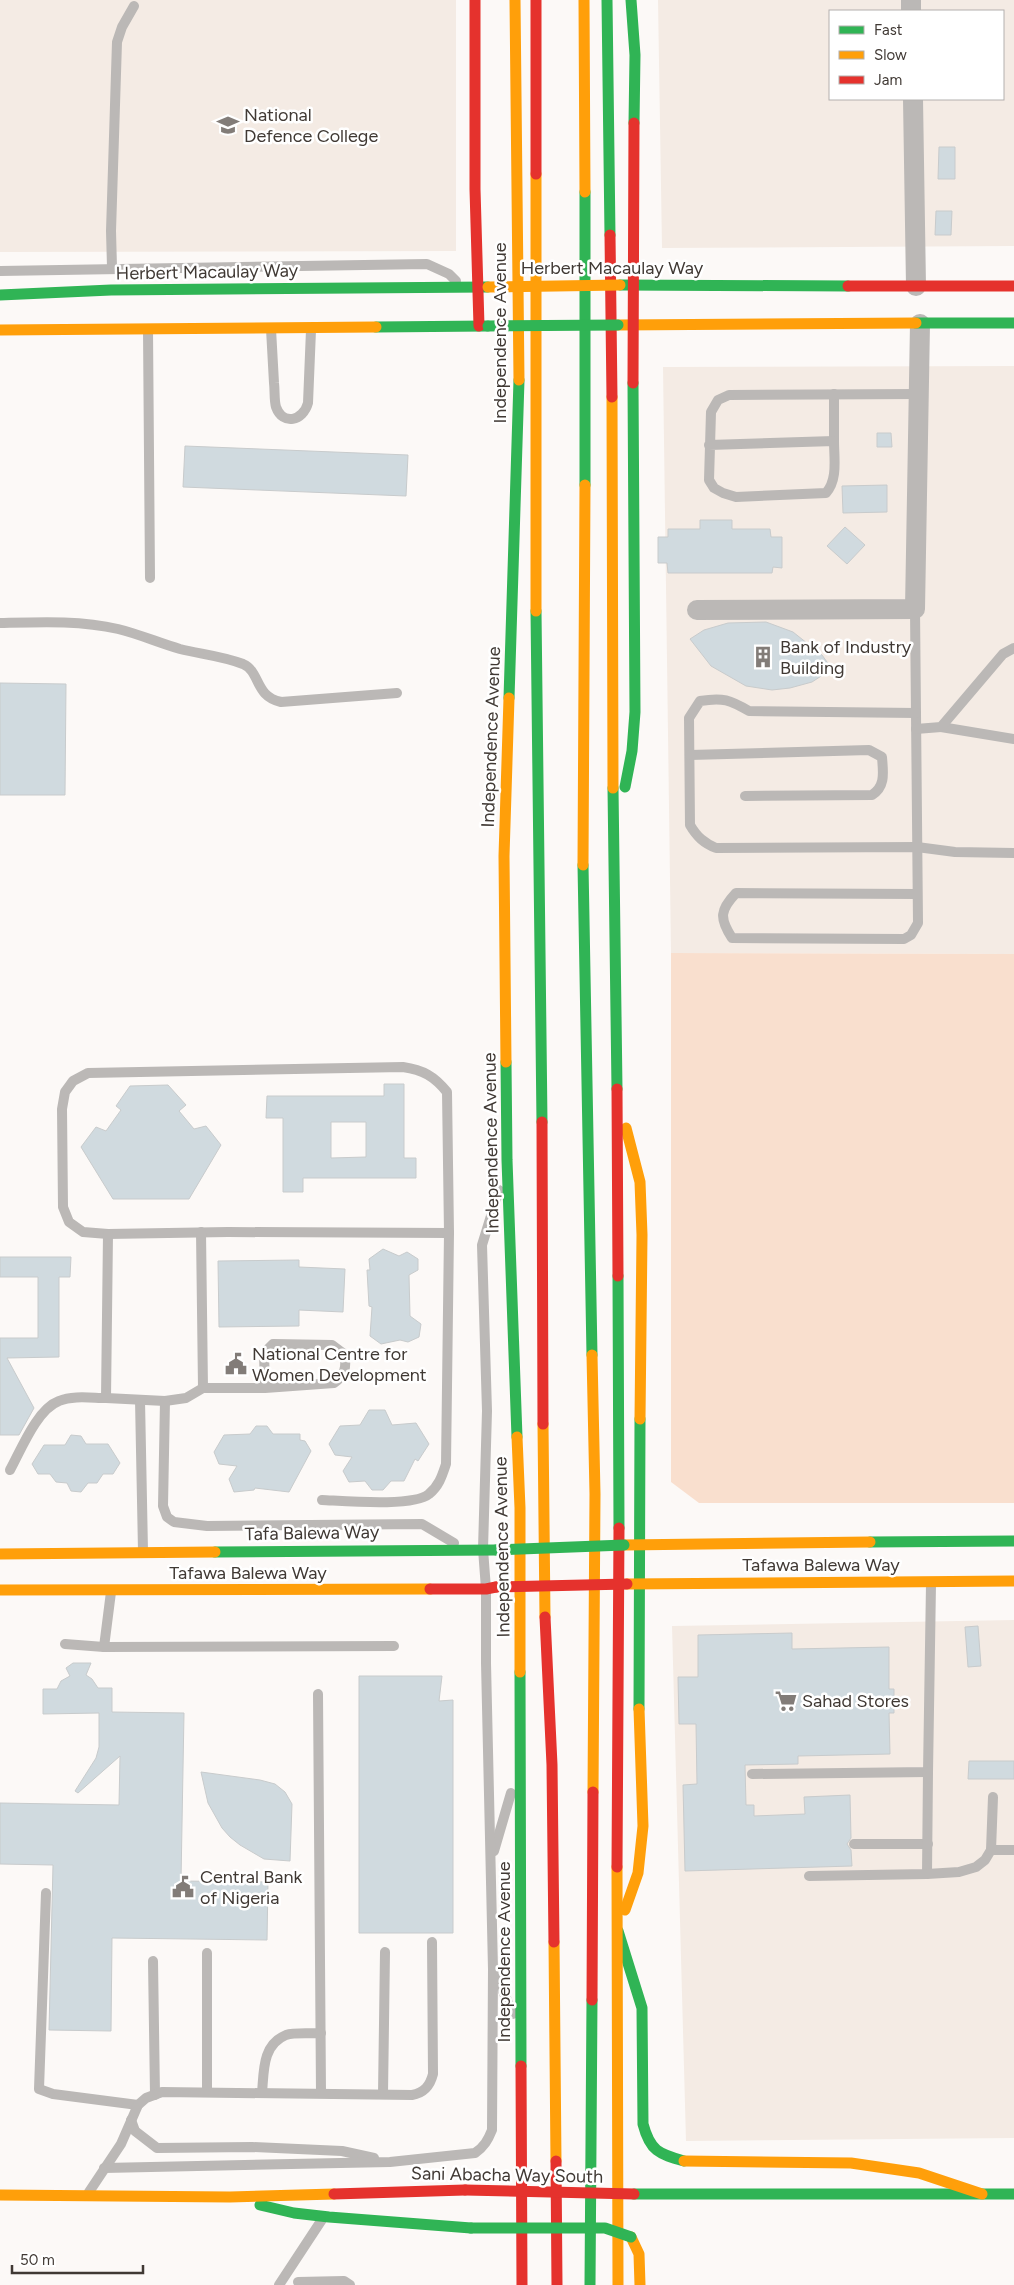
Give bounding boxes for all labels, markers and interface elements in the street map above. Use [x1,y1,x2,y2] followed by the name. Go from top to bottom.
[829,10,1004,100] legend
[874,21,903,39] text: Fast
[874,46,907,64] text: Slow
[874,71,902,89] text: Jam
[244,104,378,147] place label: National Defence College
[215,112,241,138] school or university icon: National Defence College
[489,242,511,424] street label: Independence Avenue
[521,257,704,279] street label: Herbert Macaulay Way
[116,259,299,285] street label: Herbert Macaulay Way
[780,636,912,679] place label: Bank of Industry Building
[750,644,776,670] building icon: Bank of Industry Building
[477,646,505,828] street label: Independence Avenue
[478,1052,504,1234] street label: Independence Avenue
[252,1343,427,1386] place label: National Centre for Women Development
[223,1351,249,1377] public building icon: National Centre for Women Development
[489,1456,515,1638] street label: Independence Avenue
[245,1521,380,1545] street label: Tafa Balewa Way
[742,1554,900,1576] street label: Tafawa Balewa Way
[169,1562,327,1584] street label: Tafawa Balewa Way
[773,1688,799,1714] supermarket icon: Sahad Stores
[802,1690,909,1712] place label: Sahad Stores
[493,1861,515,2043] street label: Independence Avenue
[200,1866,303,1909] place label: Central Bank of Nigeria
[170,1874,196,1900] public building icon: Central Bank of Nigeria
[411,2162,603,2188] street label: Sani Abacha Way South
[12,2242,144,2274] scale bar
[20,2251,55,2269] text: 50 m

